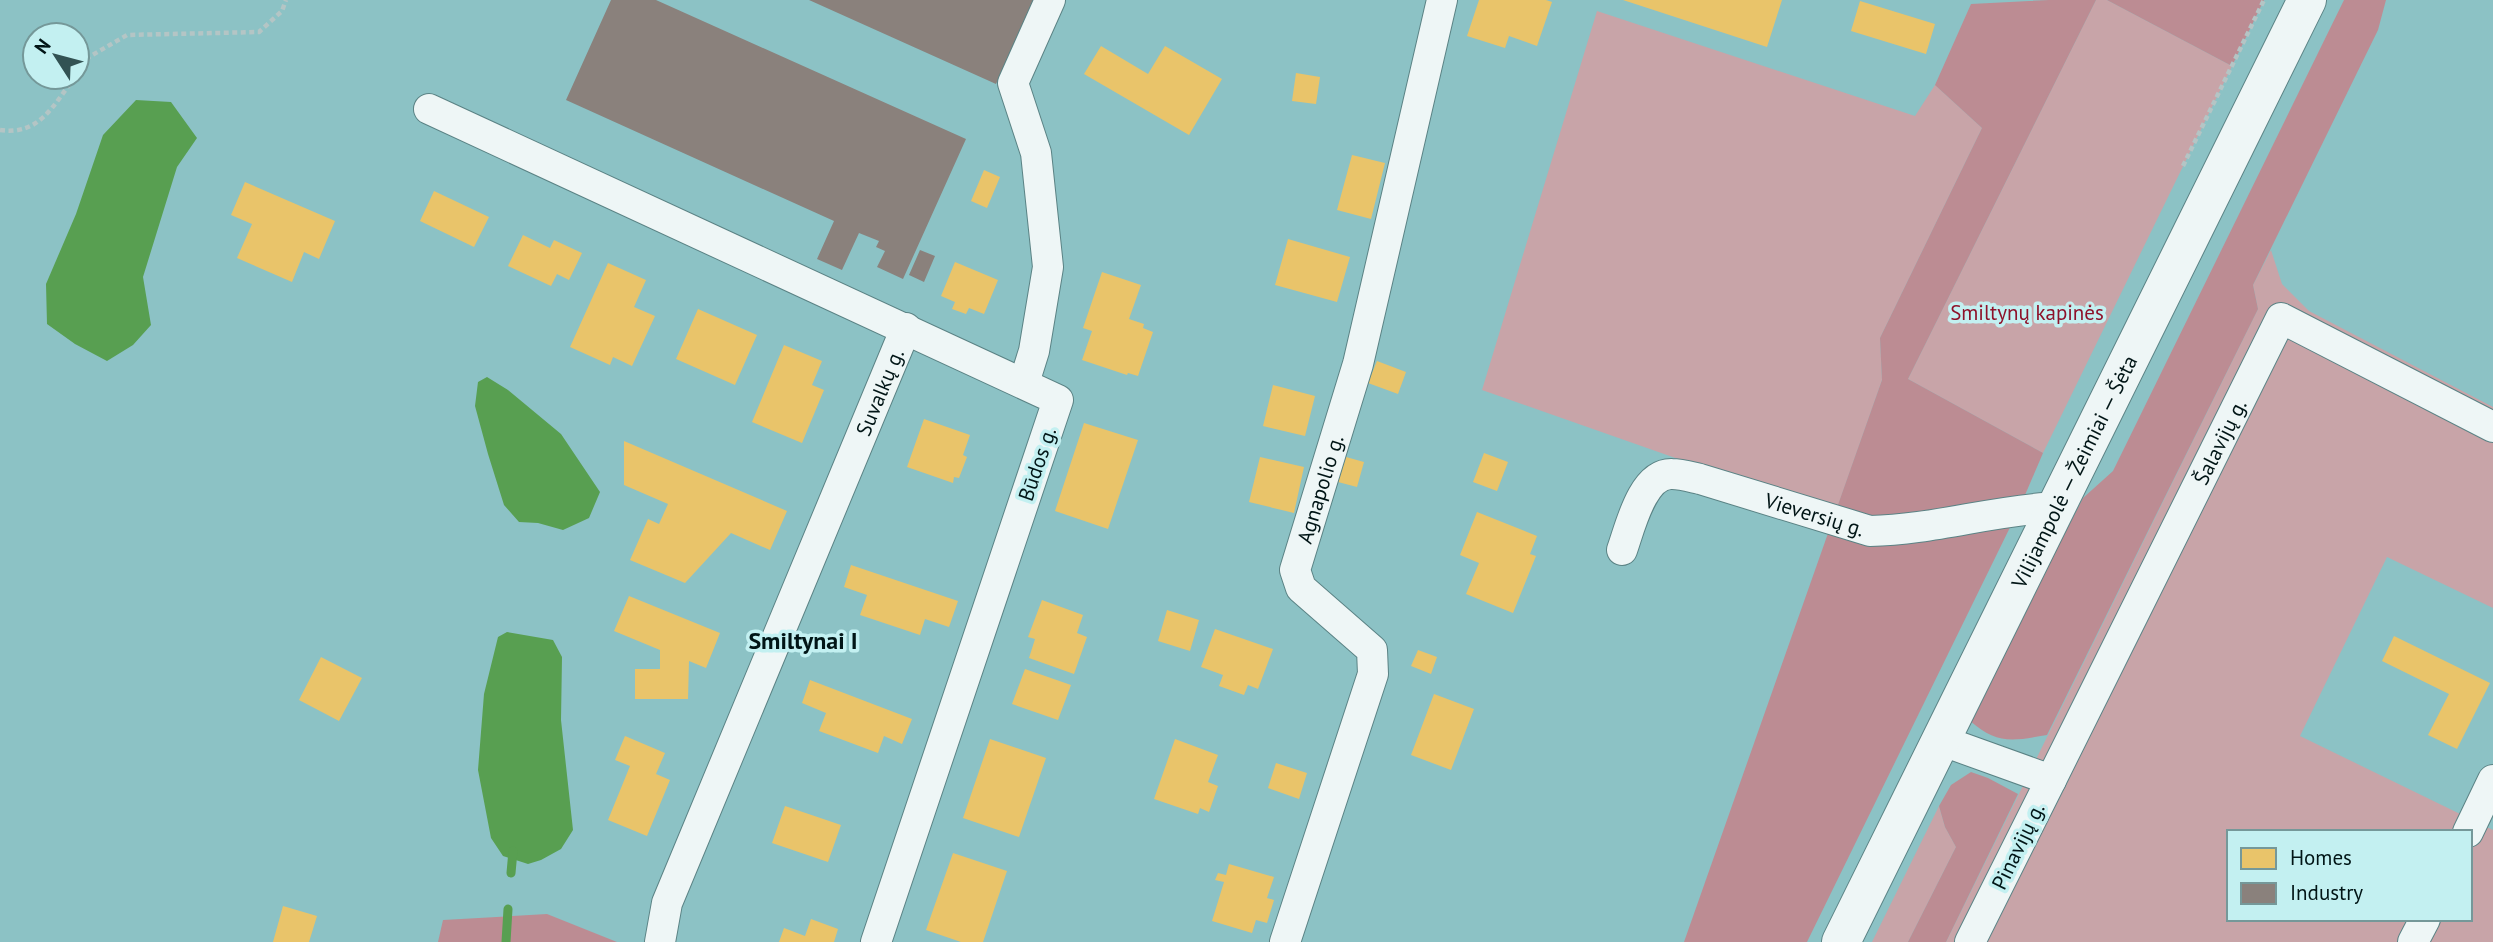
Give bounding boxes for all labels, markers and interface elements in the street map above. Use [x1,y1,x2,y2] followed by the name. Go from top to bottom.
[21,21,91,91] north arrow
[29,34,56,58] text: N
[1950,299,2104,326] park label: Smiltynų kapinės
[849,344,910,440] street label: Suvalkų g.
[2004,351,2143,593] street label: Vilijampolė — Žeimiai — Šėta
[2187,394,2252,489] street label: Šalavijų g.
[1012,424,1062,504] street label: Būdos g.
[1290,431,1349,547] street label: Agnapolio g.
[1761,486,1868,542] street label: Vieversių g.
[748,625,858,656] district label: Smiltynai I
[1985,798,2051,894] street label: Pinavijų g.
[2227,830,2472,921] legend
[2290,844,2352,871] text: Homes
[2290,879,2363,906] text: Industry

